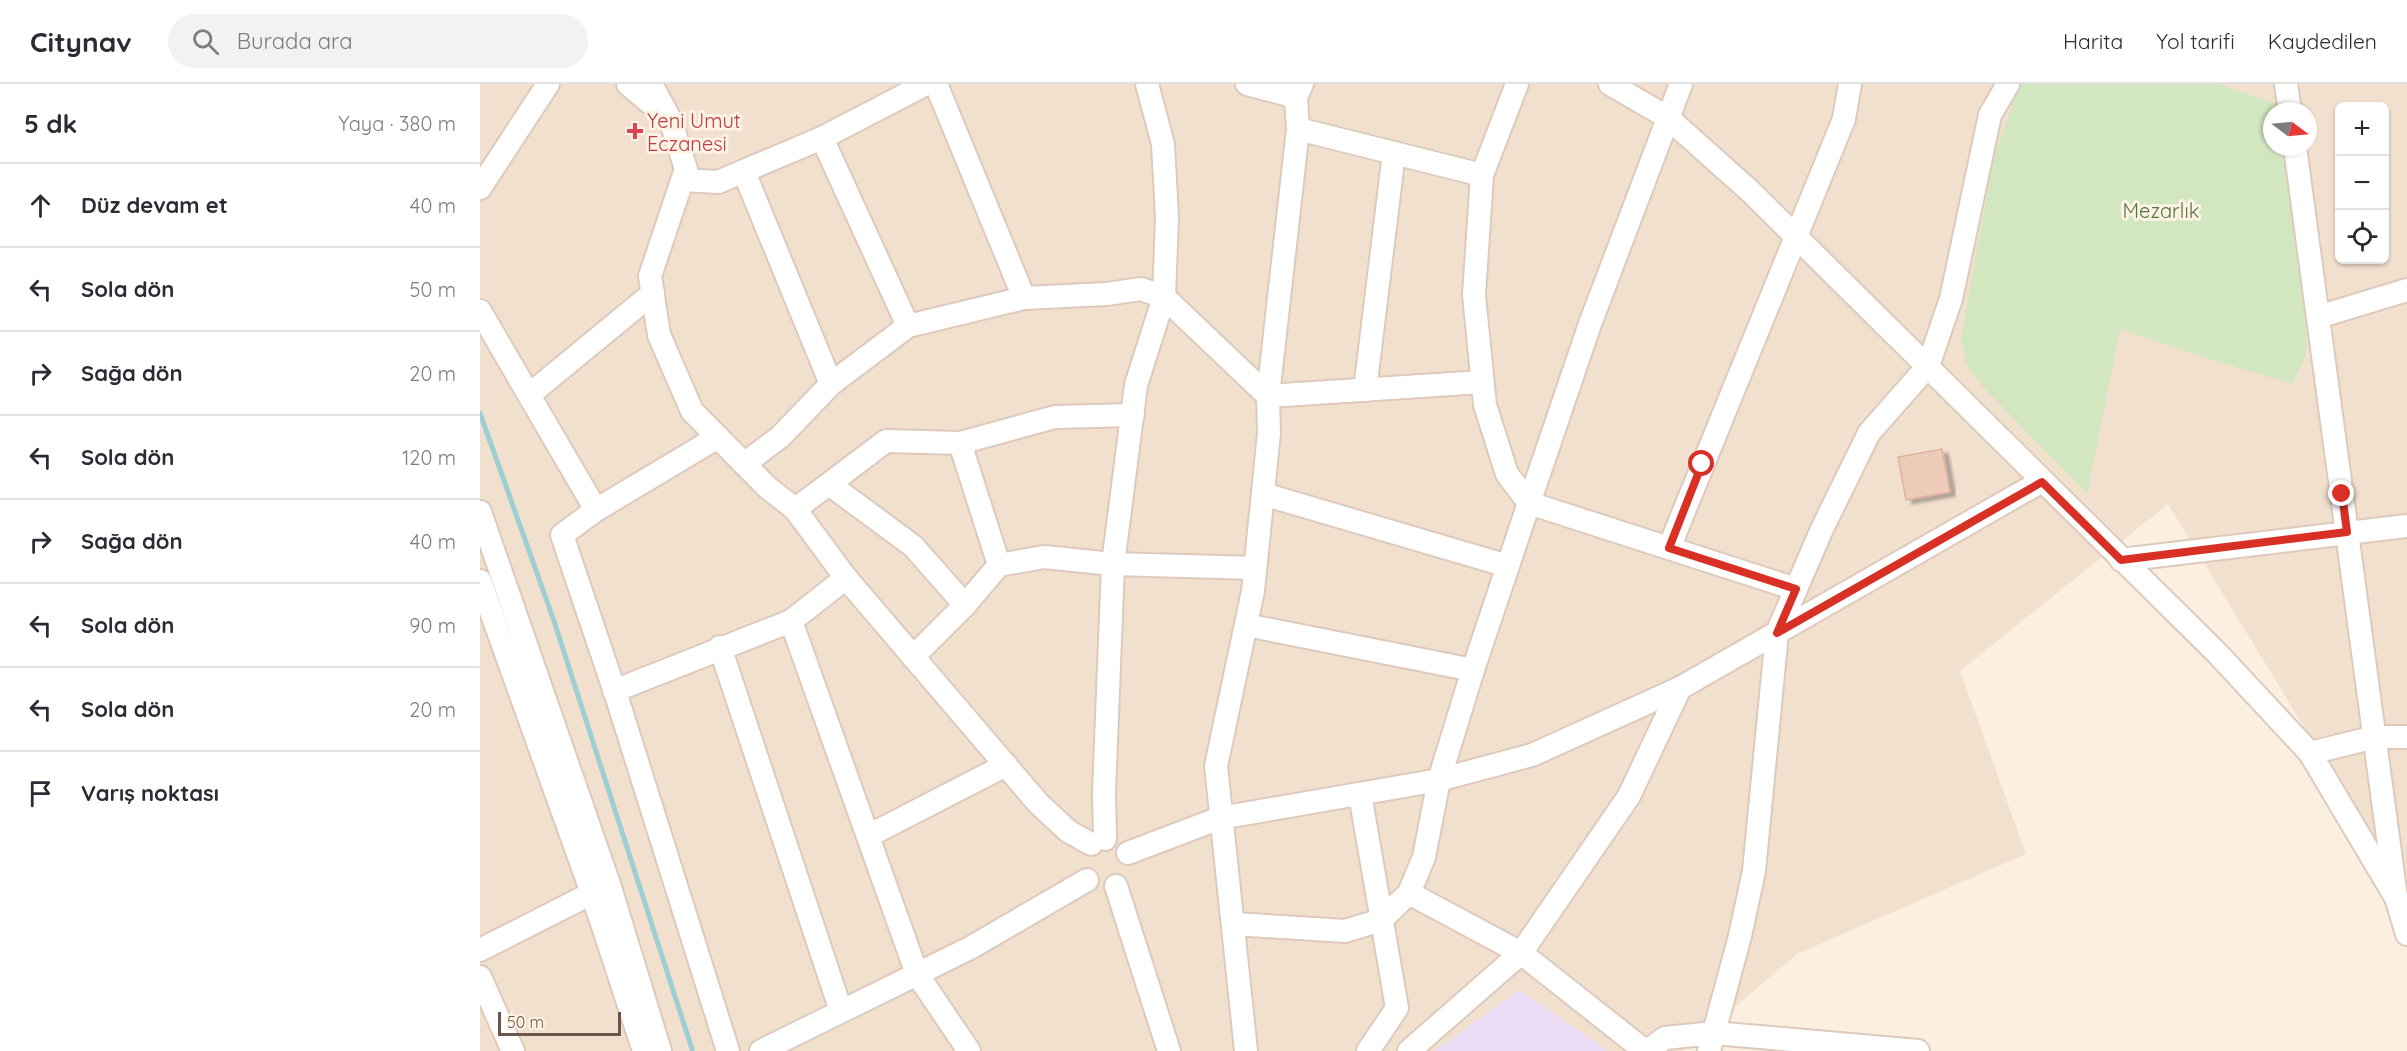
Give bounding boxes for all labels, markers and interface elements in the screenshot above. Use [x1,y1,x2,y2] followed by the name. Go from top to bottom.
[168,14,588,68] search box
[30,24,132,59] text: Citynav
[189,25,222,58] icon: search
[237,27,353,55] text: Burada ara
[2063,28,2123,54] text: Harita
[2156,28,2235,54] text: Yol tarifi
[2268,28,2377,54] text: Kaydedilen
[2263,102,2317,156] north arrow
[2335,102,2389,264] map controls
[2335,102,2389,156] button: +
[24,107,77,140] text: 5 dk
[647,108,741,156] place label: Yeni Umut Eczanesi
[338,111,456,136] text: Yaya · 380 m
[628,124,642,138] marker: Yeni Umut Eczanesi
[2335,156,2389,210] button: −
[24,189,57,222] icon: ahead
[81,191,228,219] text: Düz devam et
[410,193,456,218] text: 40 m
[2123,198,2199,223] park label: Mezarlık
[2335,210,2389,264] button: locate
[24,273,57,306] icon: left
[81,275,174,303] text: Sola dön
[410,277,456,302] text: 50 m
[24,357,57,390] icon: right
[81,359,183,387] text: Sağa dön
[409,361,456,386] text: 20 m
[24,441,57,474] icon: left
[81,443,174,471] text: Sola dön
[402,445,456,470] text: 120 m
[1688,450,1714,476] route start
[2328,480,2354,506] route end
[24,525,57,558] icon: right
[81,527,183,555] text: Sağa dön
[410,529,456,554] text: 40 m
[24,609,57,642] icon: left
[81,611,174,639] text: Sola dön
[409,613,456,638] text: 90 m
[24,693,57,726] icon: left
[81,695,174,723] text: Sola dön
[409,697,456,722] text: 20 m
[24,777,57,810] icon: arrive
[81,779,219,807] text: Varış noktası
[498,1009,621,1036] scale bar
[507,1012,544,1032] text: 50 m

